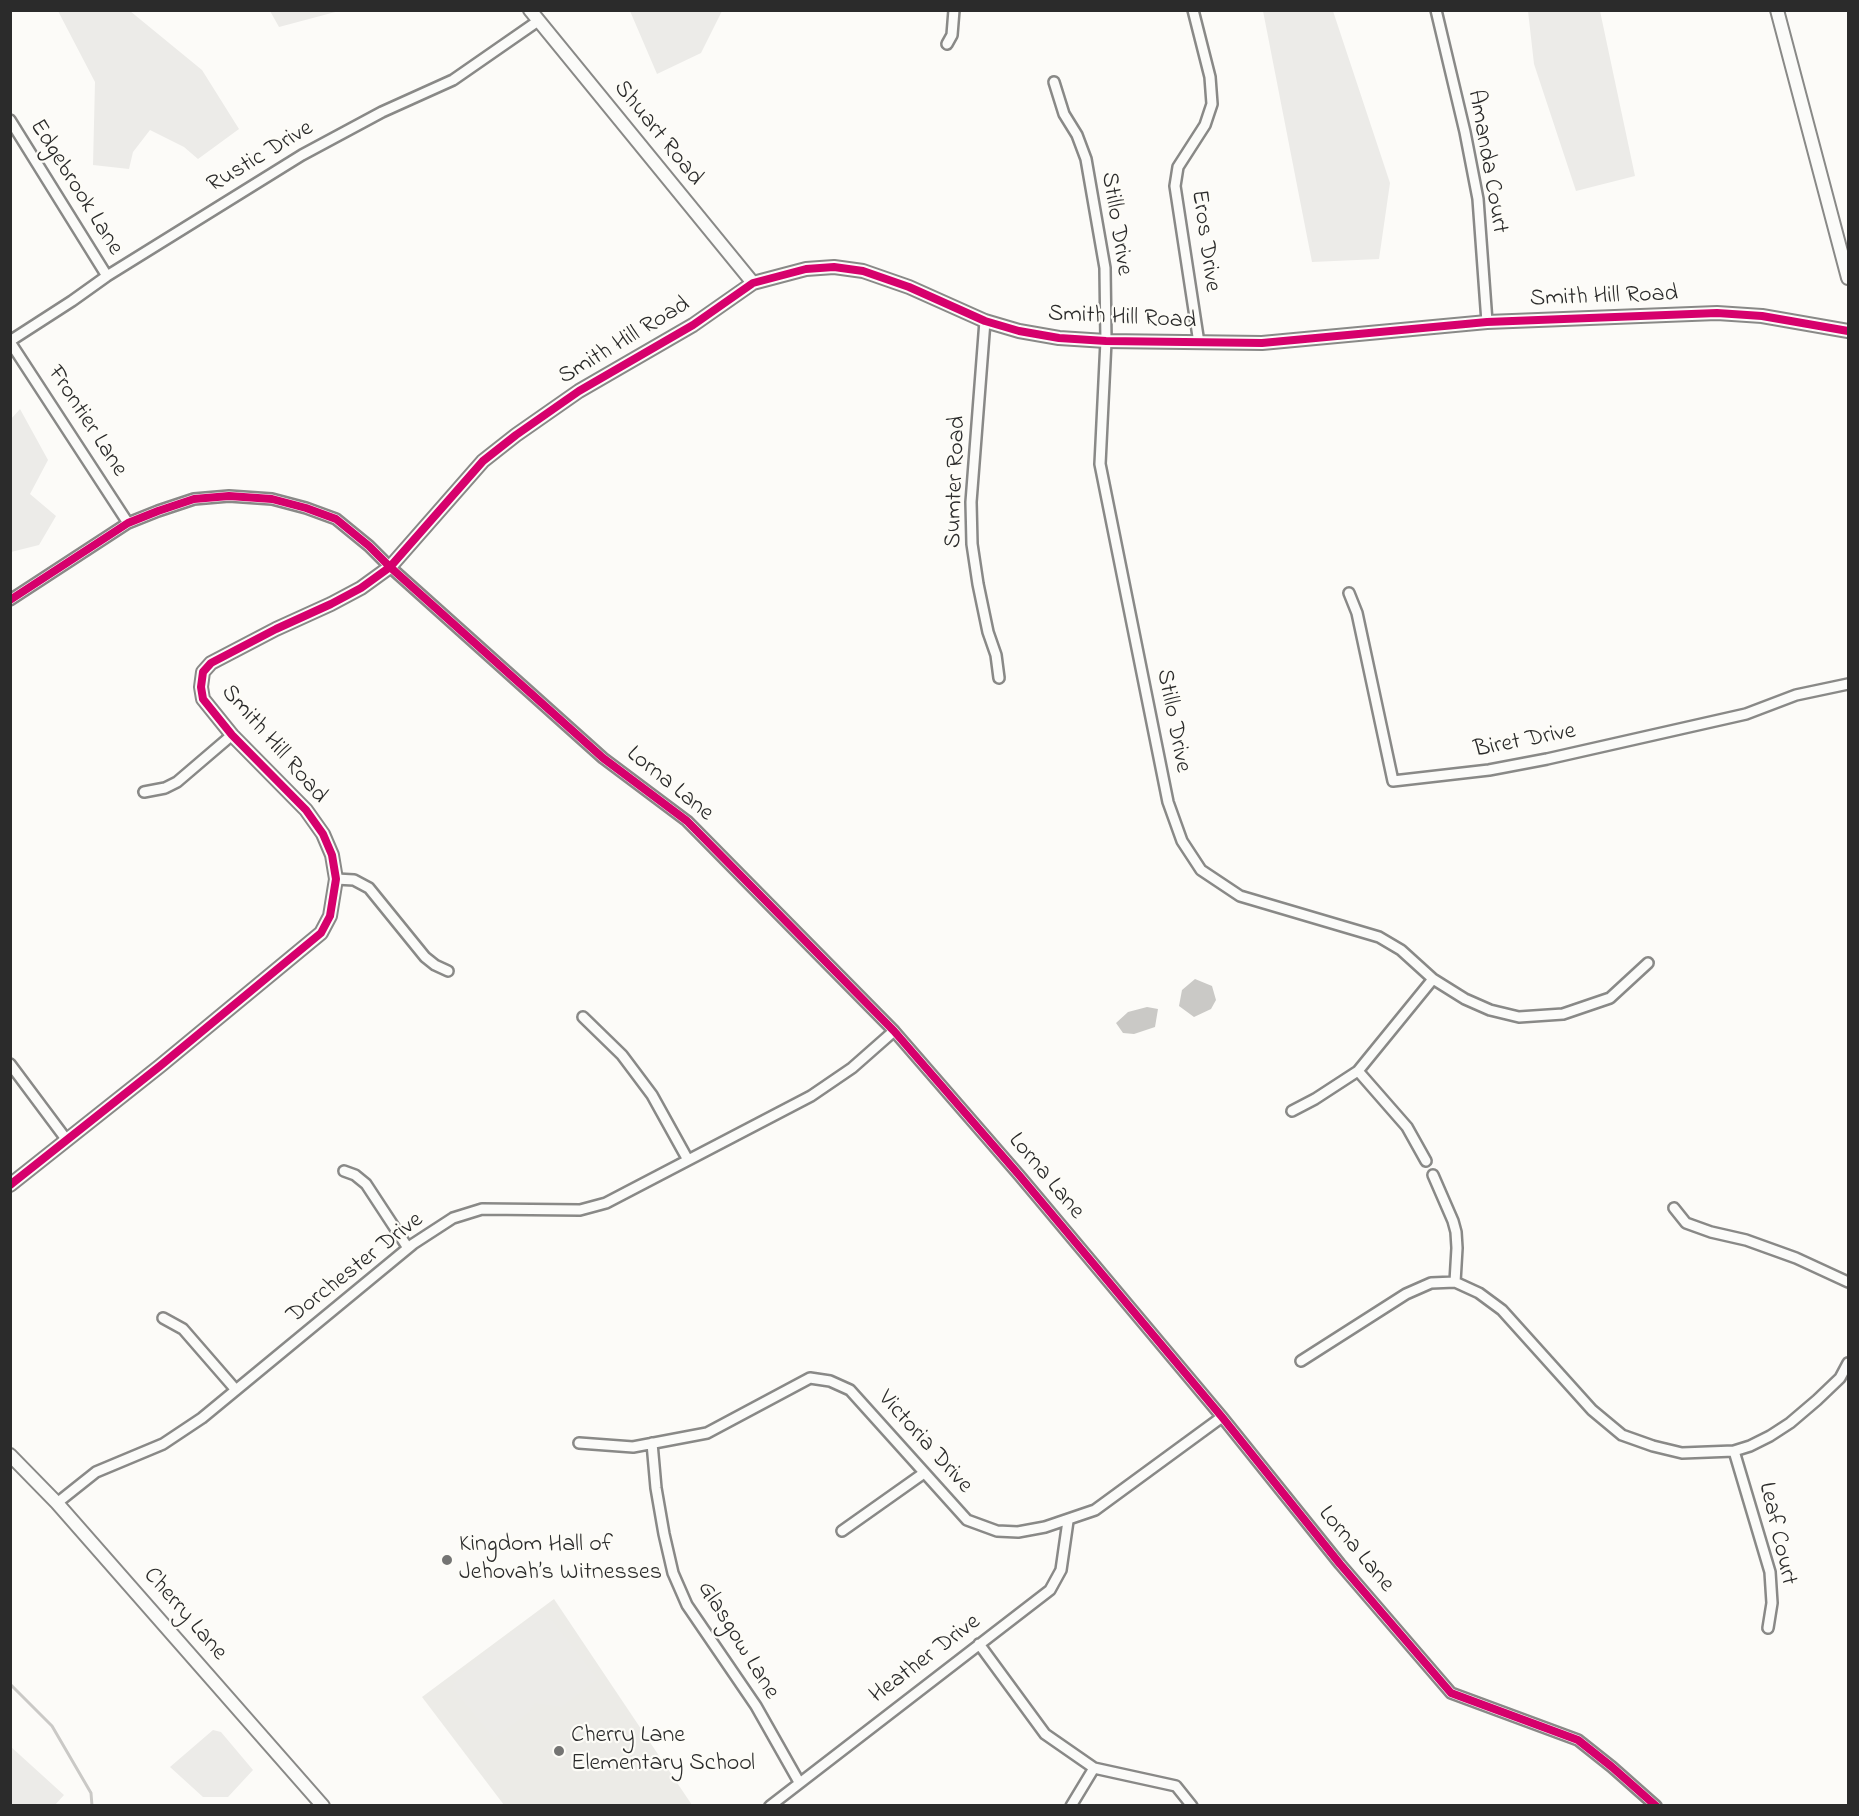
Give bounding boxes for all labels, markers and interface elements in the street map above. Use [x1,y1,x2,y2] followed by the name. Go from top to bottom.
[606,76,708,192] street label: Shuart Road
[1459,88,1513,236] street label: Amanda Court
[22,115,128,261] street label: Edgebrook Lane
[203,115,319,201] street label: Rustic Drive
[1093,170,1137,278] street label: Stillo Drive
[1183,188,1225,294] street label: Eros Drive
[1529,281,1679,315] street label: Smith Hill Road
[554,291,696,393] street label: Smith Hill Road
[1047,301,1197,337] street label: Smith Hill Road
[40,361,132,483] street label: Frontier Lane
[940,415,974,549] street label: Sumter Road
[1148,667,1196,775] street label: Stillo Drive
[213,680,333,810] street label: Smith Hill Road
[1472,718,1578,766] street label: Biret Drive
[620,741,718,829] street label: Lorna Lane
[1001,1128,1089,1226] street label: Lorna Lane
[282,1207,430,1331] street label: Dorchester Drive
[870,1385,978,1501] street label: Victoria Drive
[1750,1480,1802,1588] street label: Leaf Court
[1311,1501,1399,1599] street label: Lorna Lane
[459,1532,662,1588] place label: Kingdom Hall of Jehovah’s Witnesses
[440,1553,454,1567] marker: Kingdom Hall of Jehovah’s Witnesses
[136,1563,232,1667] street label: Cherry Lane
[689,1577,785,1705] street label: Glasgow Lane
[865,1609,987,1711] street label: Heather Drive
[571,1723,755,1779] place label: Cherry Lane Elementary School
[552,1744,566,1758] marker: Cherry Lane Elementary School

